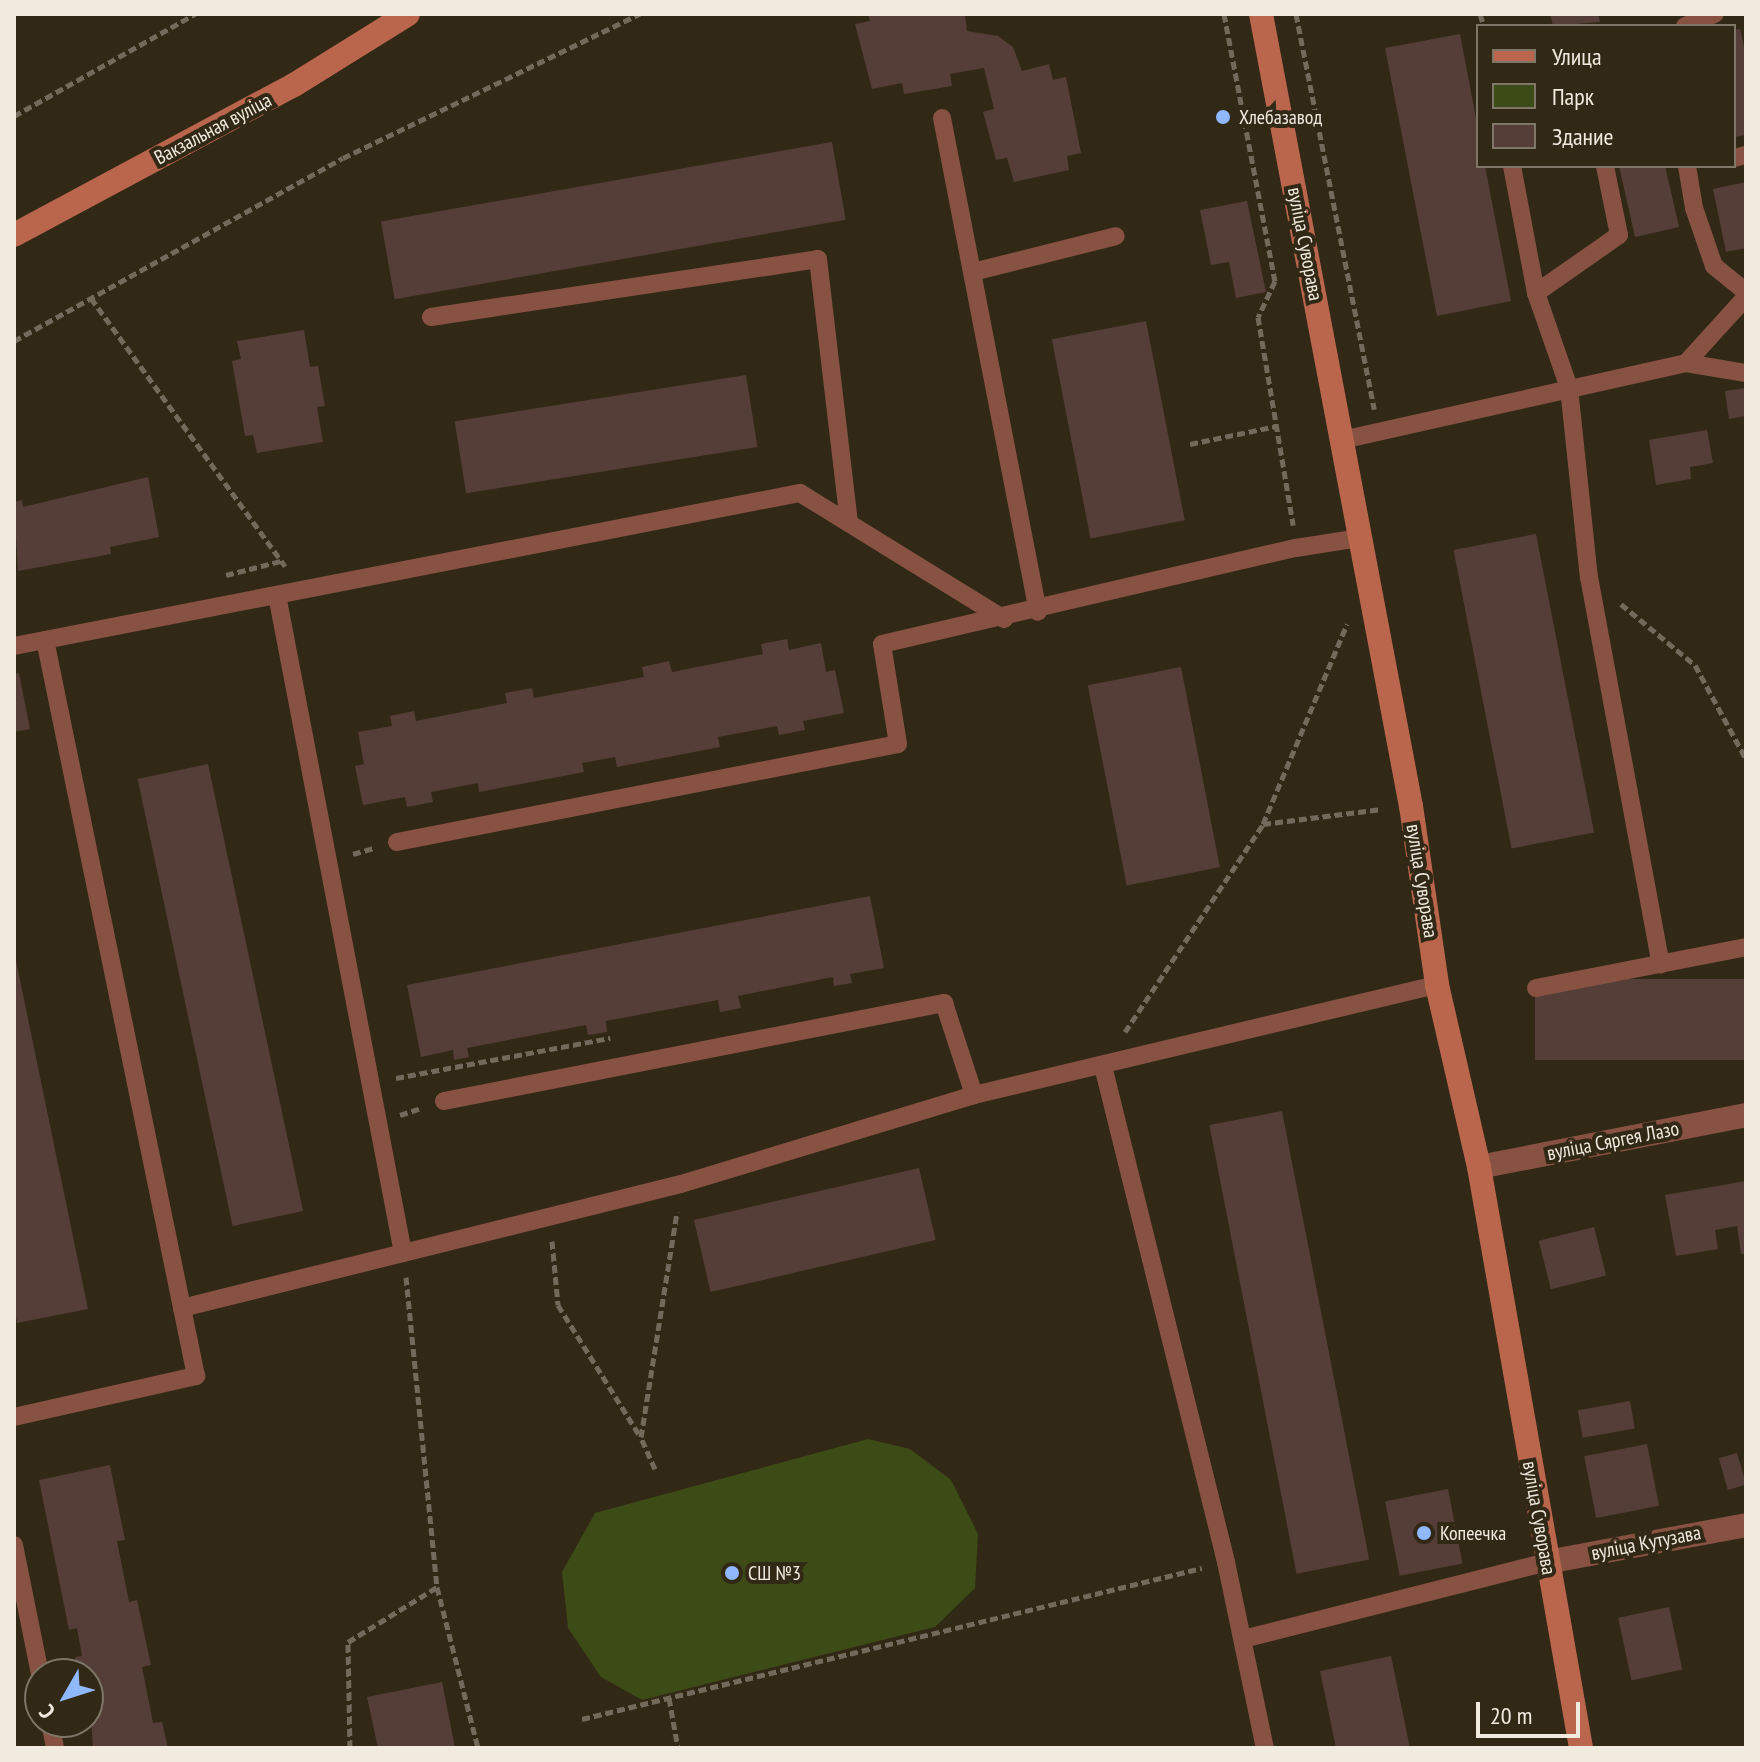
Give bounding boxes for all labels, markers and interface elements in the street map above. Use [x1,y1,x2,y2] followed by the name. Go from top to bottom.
[1476,24,1736,168] legend
[1552,41,1602,72] text: Улица
[1552,81,1594,112] text: Парк
[150,88,276,170] street label: Вакзальная вуліца
[1239,105,1322,129] place label: Хлебазавод
[1214,108,1232,126] marker: Хлебазавод
[1552,121,1613,152] text: Здание
[1282,185,1328,303] street label: вуліца Суворава
[1401,822,1443,940] street label: вуліца Суворава
[1545,1116,1681,1166] street label: вуліца Сяргея Лазо
[1517,1459,1561,1577] street label: вуліца Суворава
[1440,1521,1506,1545] place label: Копеечка
[1589,1521,1703,1565] street label: вуліца Кутузава
[1415,1524,1433,1542] marker: Копеечка
[748,1561,801,1585] place label: СШ №3
[723,1564,741,1582] marker: СШ №3
[24,1658,104,1738] north arrow
[1480,1686,1584,1736] scale bar
[33,1699,61,1725] text: С
[1490,1700,1532,1731] text: 20 m

